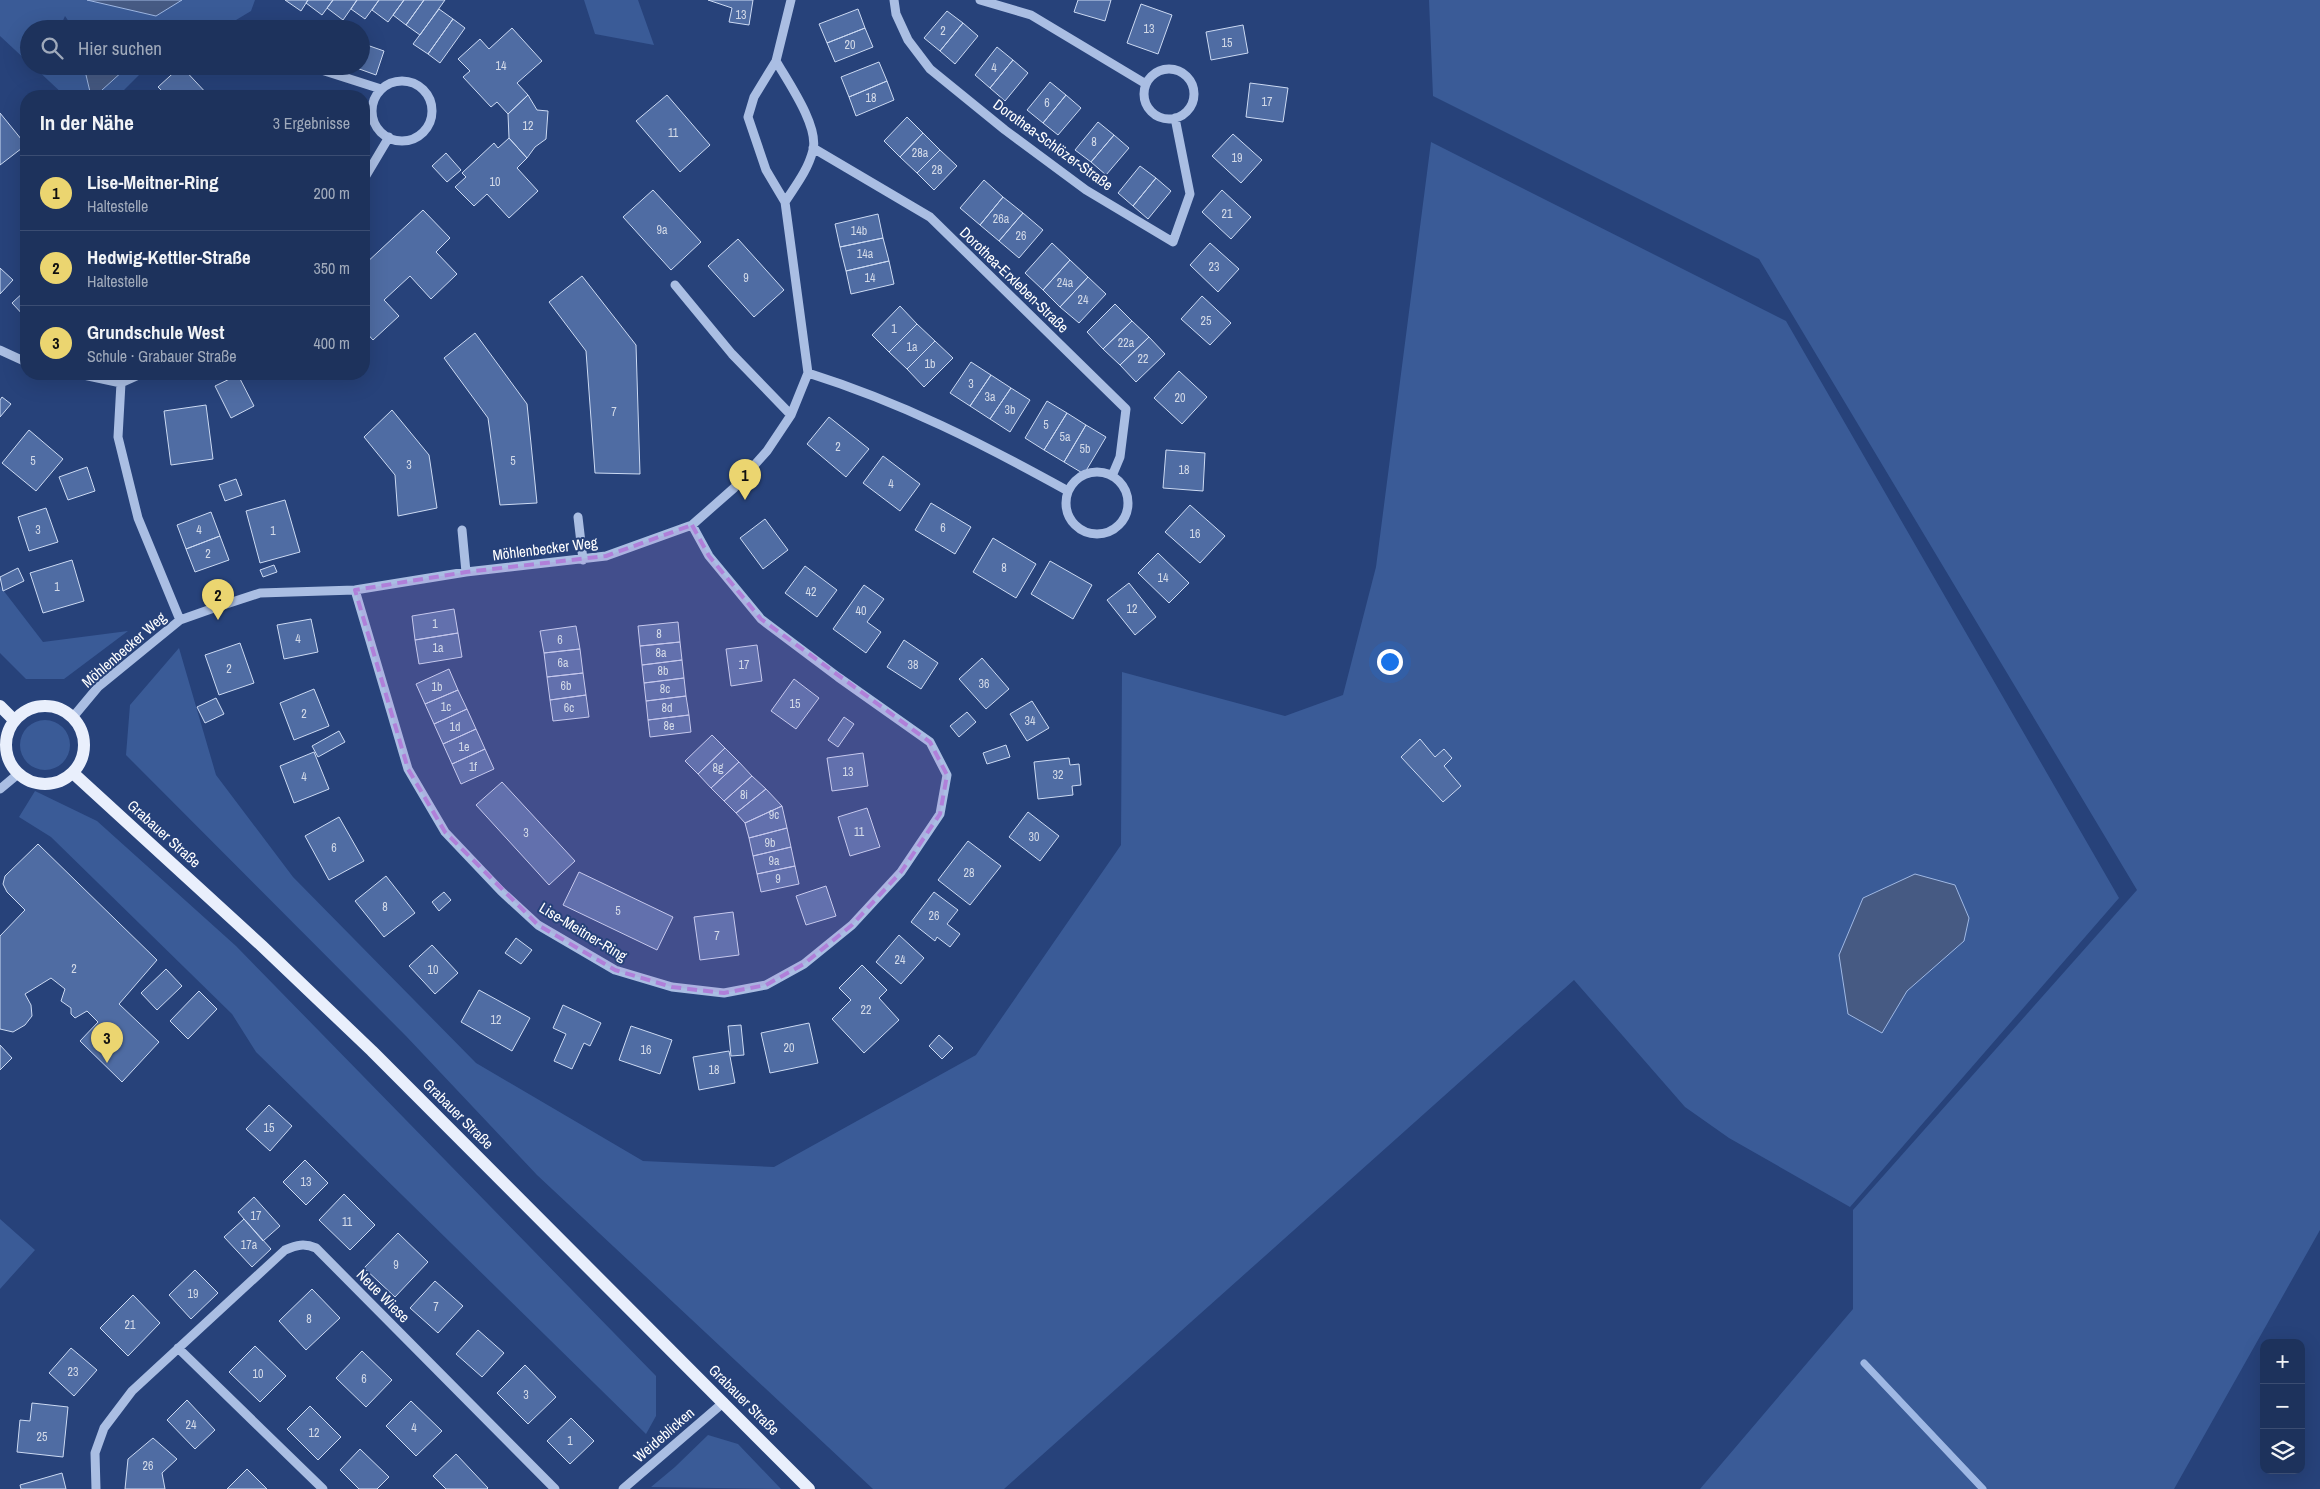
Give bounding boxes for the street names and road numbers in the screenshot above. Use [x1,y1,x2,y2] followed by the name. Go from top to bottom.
[989,94,1118,195] street label: Dorothea-Schlözer-Straße
[955,222,1074,337] street label: Dorothea-Erxleben-Straße
[491,532,599,565] street label: Möhlenbecker Weg
[77,607,171,692] street label: Möhlenbecker Weg
[123,795,206,872] street label: Grabauer Straße
[535,897,631,966] street label: Lise-Meitner-Ring
[418,1074,499,1154] street label: Grabauer Straße
[352,1264,415,1327] street label: Neue Wiese
[704,1360,785,1440] street label: Grabauer Straße
[629,1402,699,1467] street label: Weideblicken

